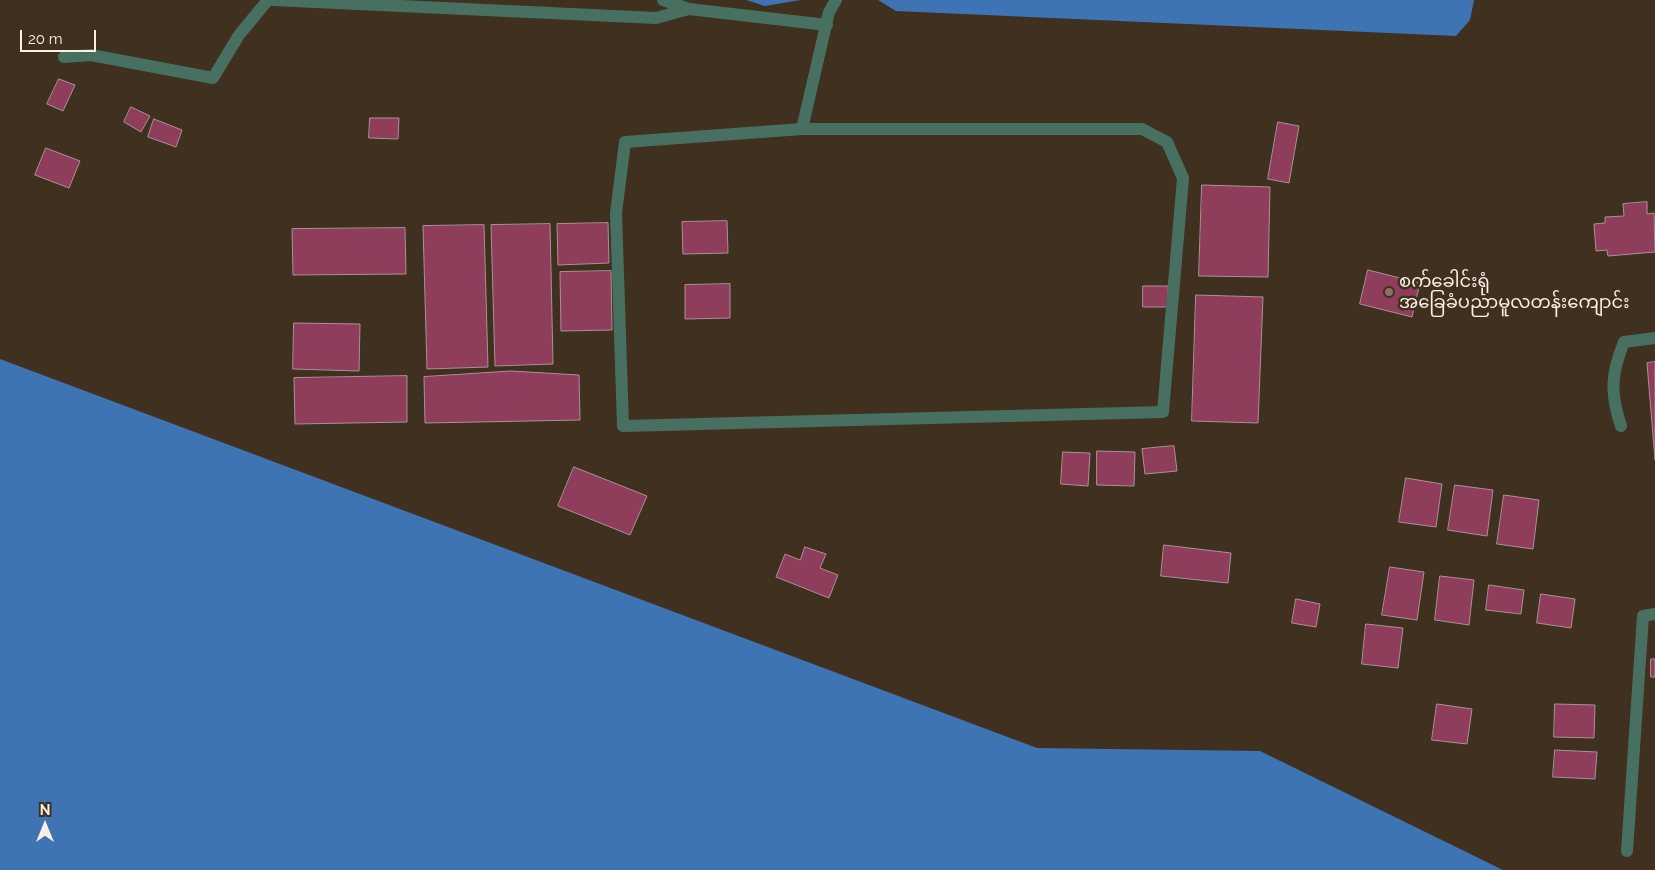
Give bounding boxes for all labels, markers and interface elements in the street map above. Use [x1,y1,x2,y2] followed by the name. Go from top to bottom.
[22,20,99,52] scale bar
[28,30,63,48] text: 20 m
[1399,271,1629,314] place label: စက်ခေါင်းရုံ အခြေခံပညာမူလတန်းကျောင်း
[1383,286,1395,298] marker: စက်ခေါင်းရုံ အခြေခံပညာမူလတန်းကျောင်း
[20,800,70,850] north arrow
[40,802,50,818] text: N

